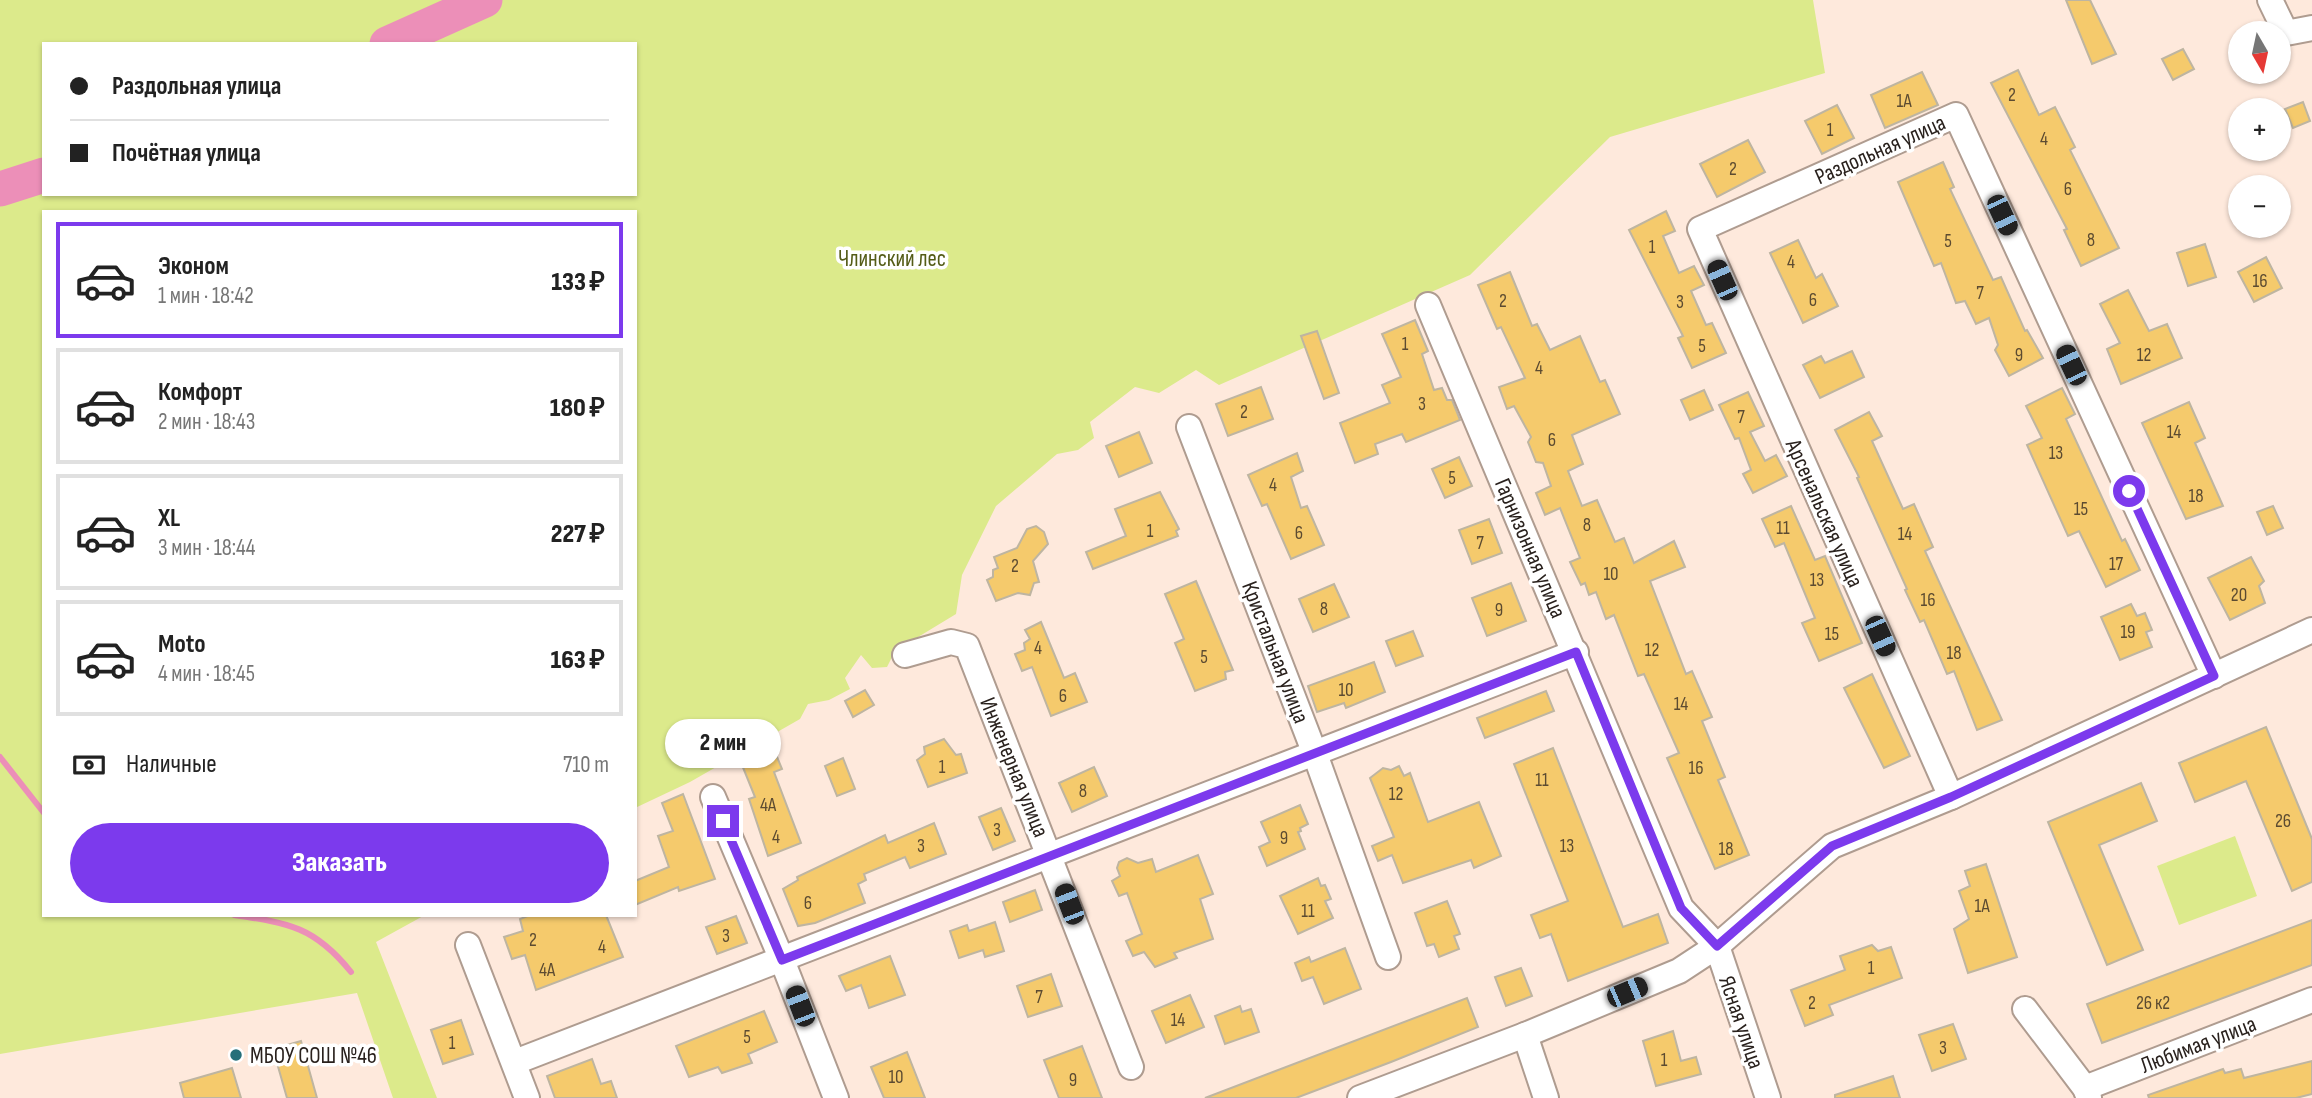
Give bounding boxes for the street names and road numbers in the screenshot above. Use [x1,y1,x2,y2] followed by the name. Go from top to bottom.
[1811,109,1950,191] street label: Раздольная улица
[1779,434,1869,592] street label: Арсенальская улица
[1488,474,1572,622] street label: Гарнизонная улица
[1235,577,1315,727] street label: Кристальная улица
[973,693,1055,841] street label: Инженерная улица
[1712,972,1770,1072] street label: Ясная улица
[2137,1010,2260,1080] street label: Любимая улица

